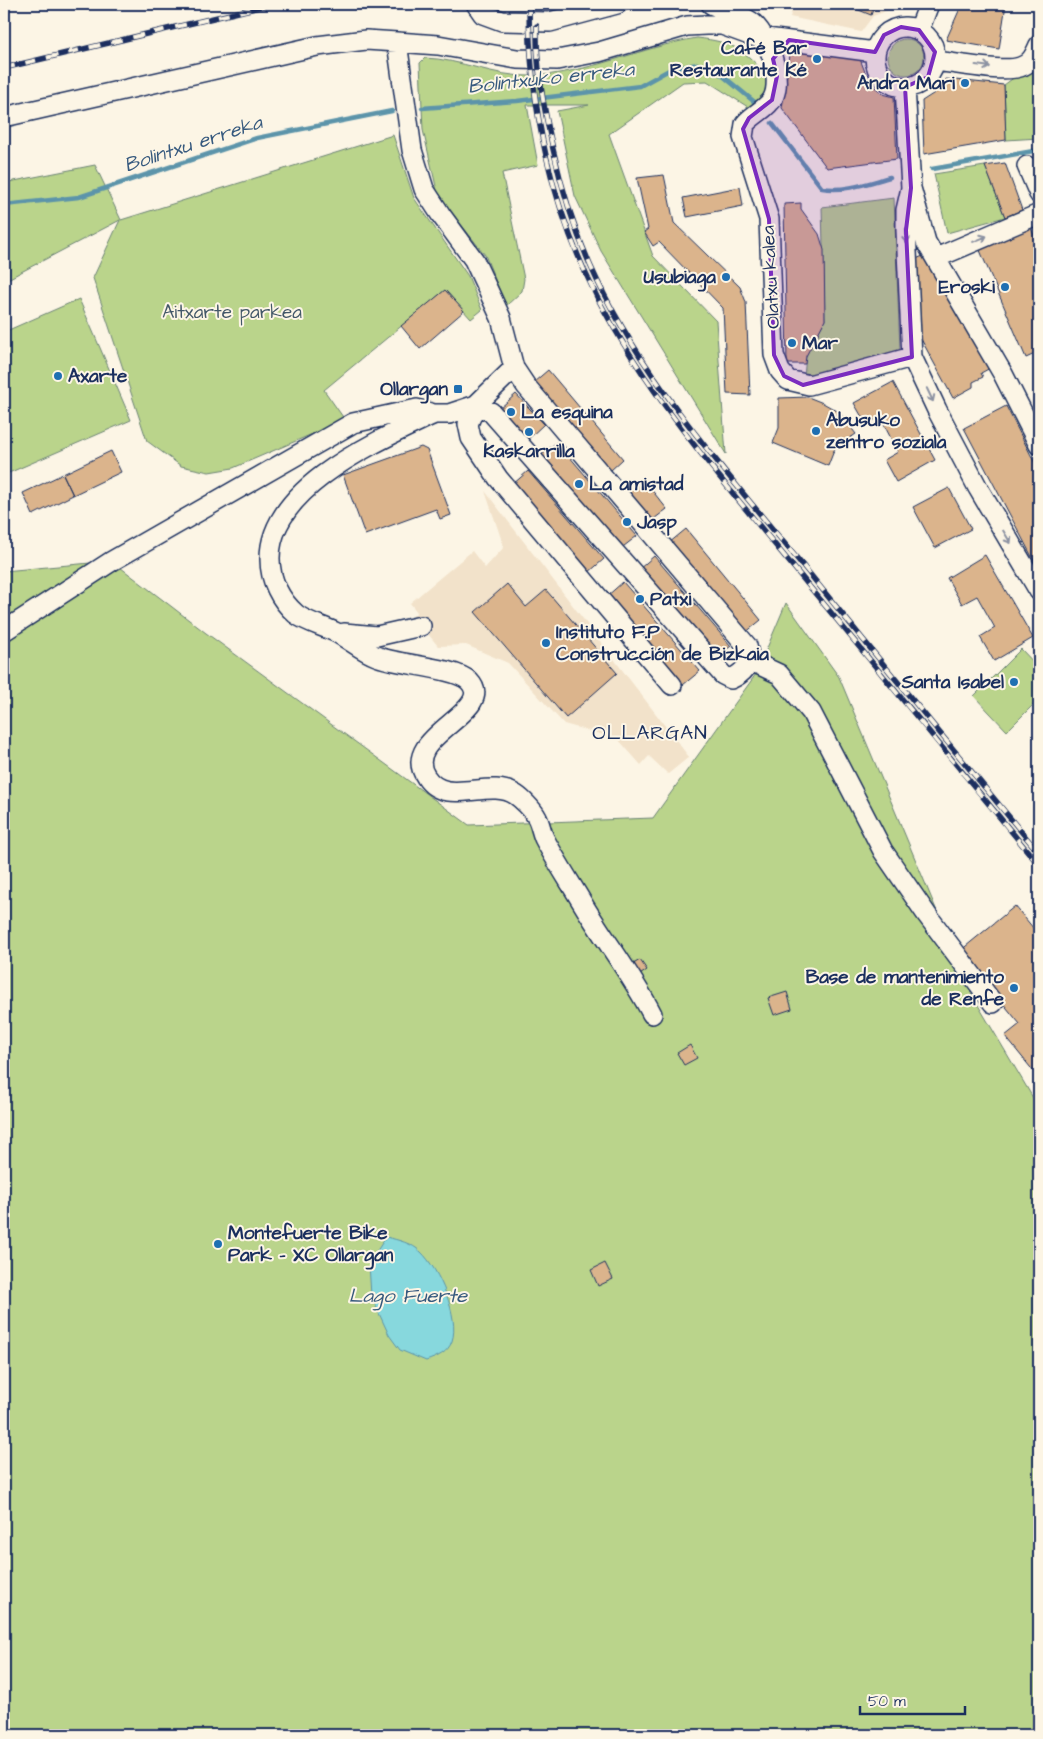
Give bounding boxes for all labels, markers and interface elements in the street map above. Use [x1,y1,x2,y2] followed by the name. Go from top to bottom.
[670,35,808,84] place label: Café Bar Restaurante Ké
[811,53,823,65] marker: Café Bar Restaurante Ké
[466,55,636,101] water label: Bolintxuko erreka
[975,61,991,71] one-way arrow
[857,70,955,97] place label: Andra Mari
[959,77,971,89] marker: Andra Mari
[120,108,266,179] water label: Bolintxu erreka
[755,224,787,329] street label: Olatxu kalea
[901,228,911,244] one-way arrow
[972,233,987,243] one-way arrow
[643,264,716,292] place label: Usubiaga
[720,271,732,283] marker: Usubiaga
[939,274,995,301] place label: Eroski
[999,281,1011,293] marker: Eroski
[162,299,302,326] park label: Aitxarte parkea
[802,330,838,357] place label: Mar
[786,337,798,349] marker: Mar
[68,363,128,390] place label: Axarte
[52,370,64,382] marker: Axarte
[380,376,448,404] place label: Ollargan
[452,383,464,395] marker: Ollargan
[926,387,935,402] one-way arrow
[521,399,613,426] place label: La esquina
[505,406,517,418] marker: La esquina
[826,407,947,456] place label: Abusuko zentro soziala
[810,425,822,437] marker: Abusuko zentro soziala
[523,426,535,438] marker: Kaskarrilla
[483,438,575,465] place label: Kaskarrilla
[589,471,684,498] place label: La amistad
[573,478,585,490] marker: La amistad
[636,509,677,536] place label: Jasp
[621,516,633,528] marker: Jasp
[1003,530,1013,544] one-way arrow
[650,586,691,613] place label: Patxi
[634,593,646,605] marker: Patxi
[556,619,769,668] place label: Instituto F.P Construcción de Bizkaia
[540,637,552,649] marker: Instituto F.P Construcción de Bizkaia
[901,669,1004,696] place label: Santa Isabel
[1008,676,1020,688] marker: Santa Isabel
[592,719,708,747] district label: OLLARGAN
[806,964,1005,1013] place label: Base de mantenimiento de Renfe
[1008,982,1020,994] marker: Base de mantenimiento de Renfe
[228,1220,394,1270] place label: Montefuerte Bike Park - XC Ollargan
[212,1238,224,1250] marker: Montefuerte Bike Park - XC Ollargan
[349,1282,468,1311] water label: Lago Fuerte
[860,1684,966,1716] scale bar
[868,1691,906,1712] text: 50 m

